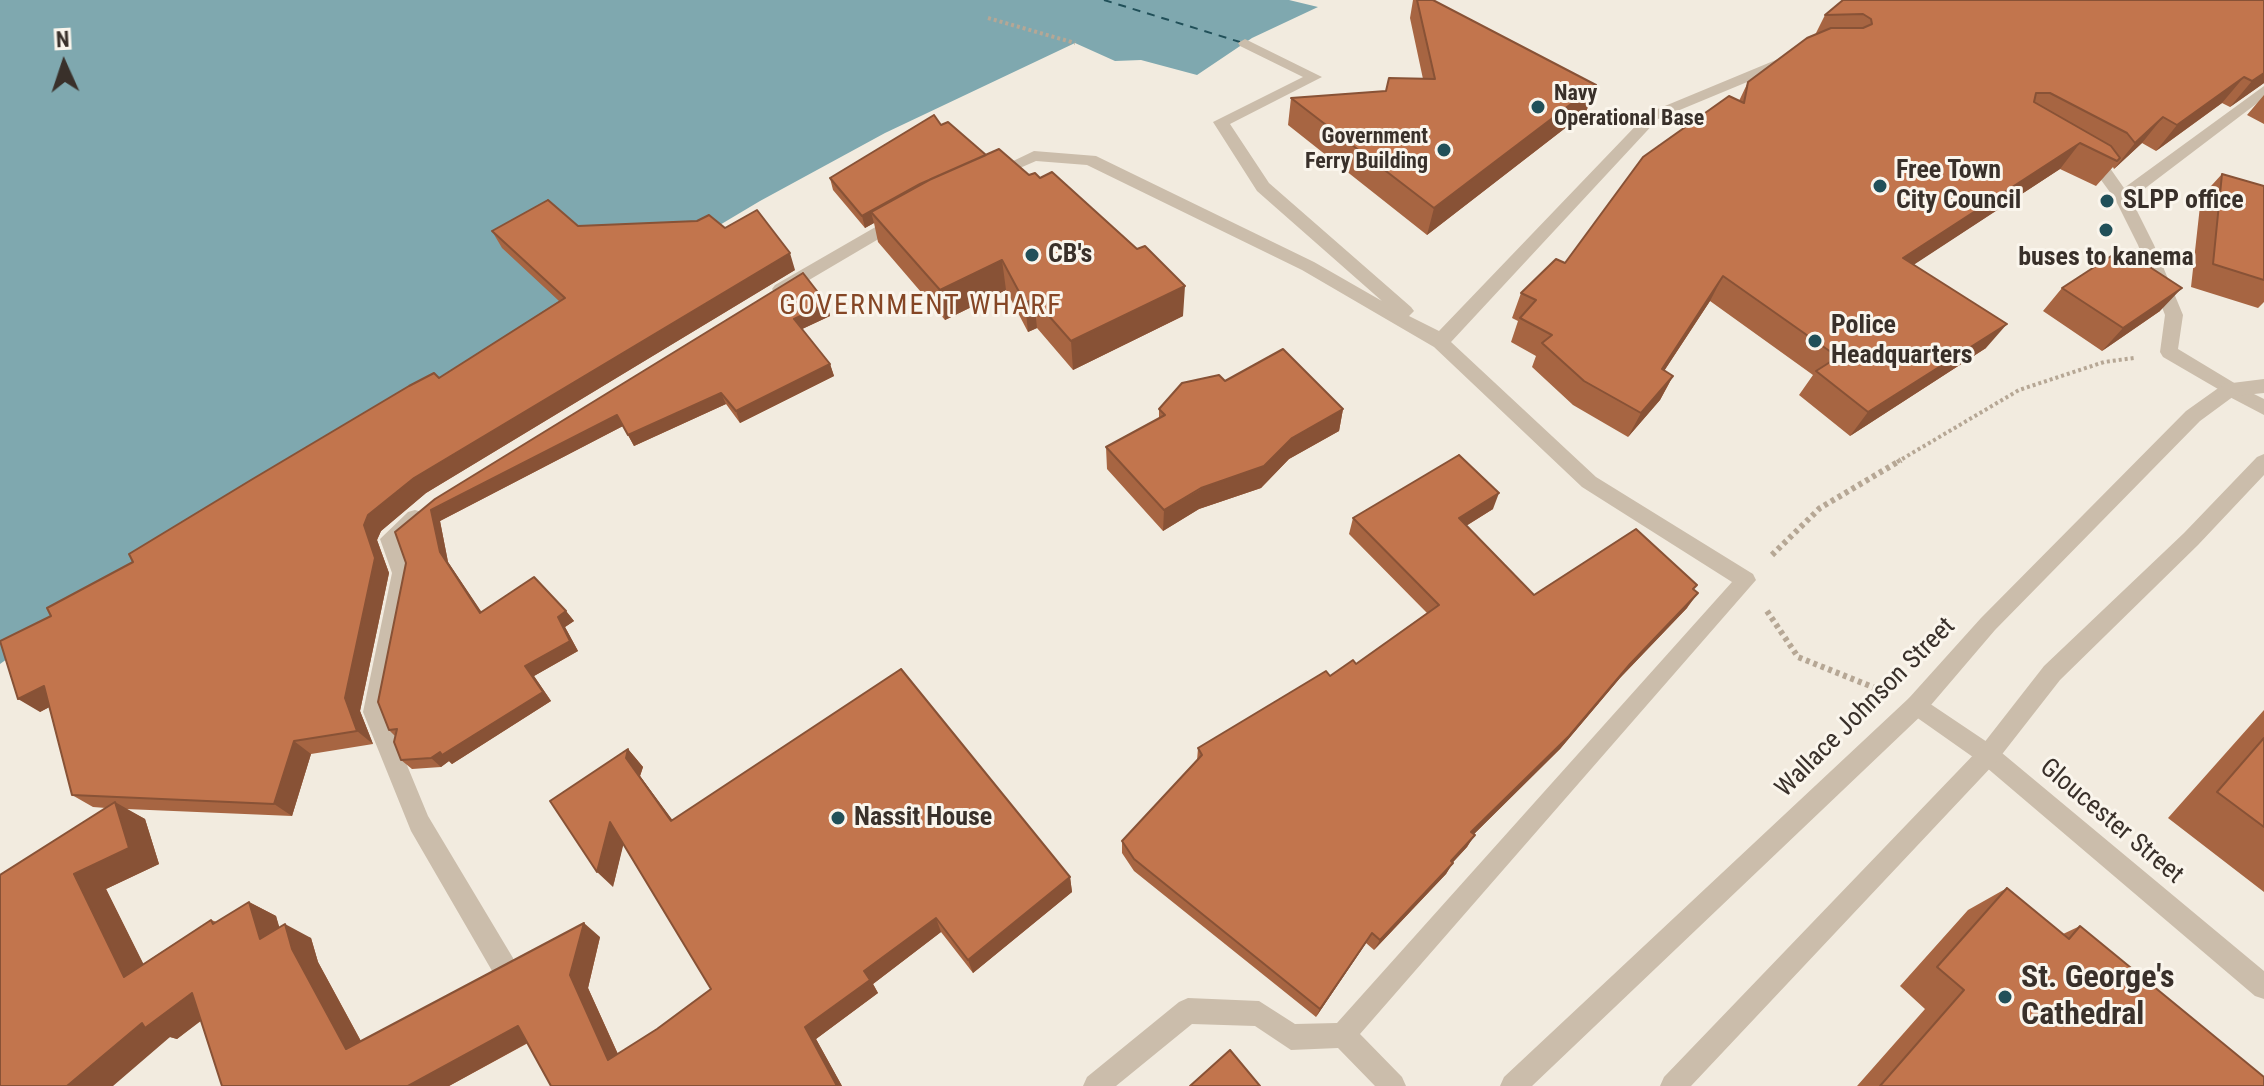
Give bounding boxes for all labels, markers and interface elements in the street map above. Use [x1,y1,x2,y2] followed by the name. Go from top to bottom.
[24,24,104,104] north arrow
[55,27,70,52] text: N
[1554,81,1704,132] place label: Navy Operational Base
[1529,98,1547,116] marker: Navy Operational Base
[1305,124,1428,176] place label: Government Ferry Building
[1435,141,1453,159] marker: Government Ferry Building
[1896,155,2021,216] place label: Free Town City Council
[1871,177,1889,195] marker: Free Town City Council
[2123,185,2244,217] place label: SLPP office
[2098,192,2116,210] marker: SLPP office
[2097,221,2115,239] marker: buses to kanema
[1048,239,1092,271] place label: CB's
[2018,242,2194,274] place label: buses to kanema
[1023,246,1041,264] marker: CB's
[779,290,1063,324] district label: GOVERNMENT WHARF
[1831,310,1973,372] place label: Police Headquarters
[1806,332,1824,350] marker: Police Headquarters
[1770,612,1962,804] street label: Wallace Johnson Street
[2033,753,2189,891] street label: Gloucester Street
[854,802,992,834] place label: Nassit House
[829,809,847,827] marker: Nassit House
[2021,960,2174,1035] place label: St. George's Cathedral
[1996,988,2014,1006] marker: St. George's Cathedral

